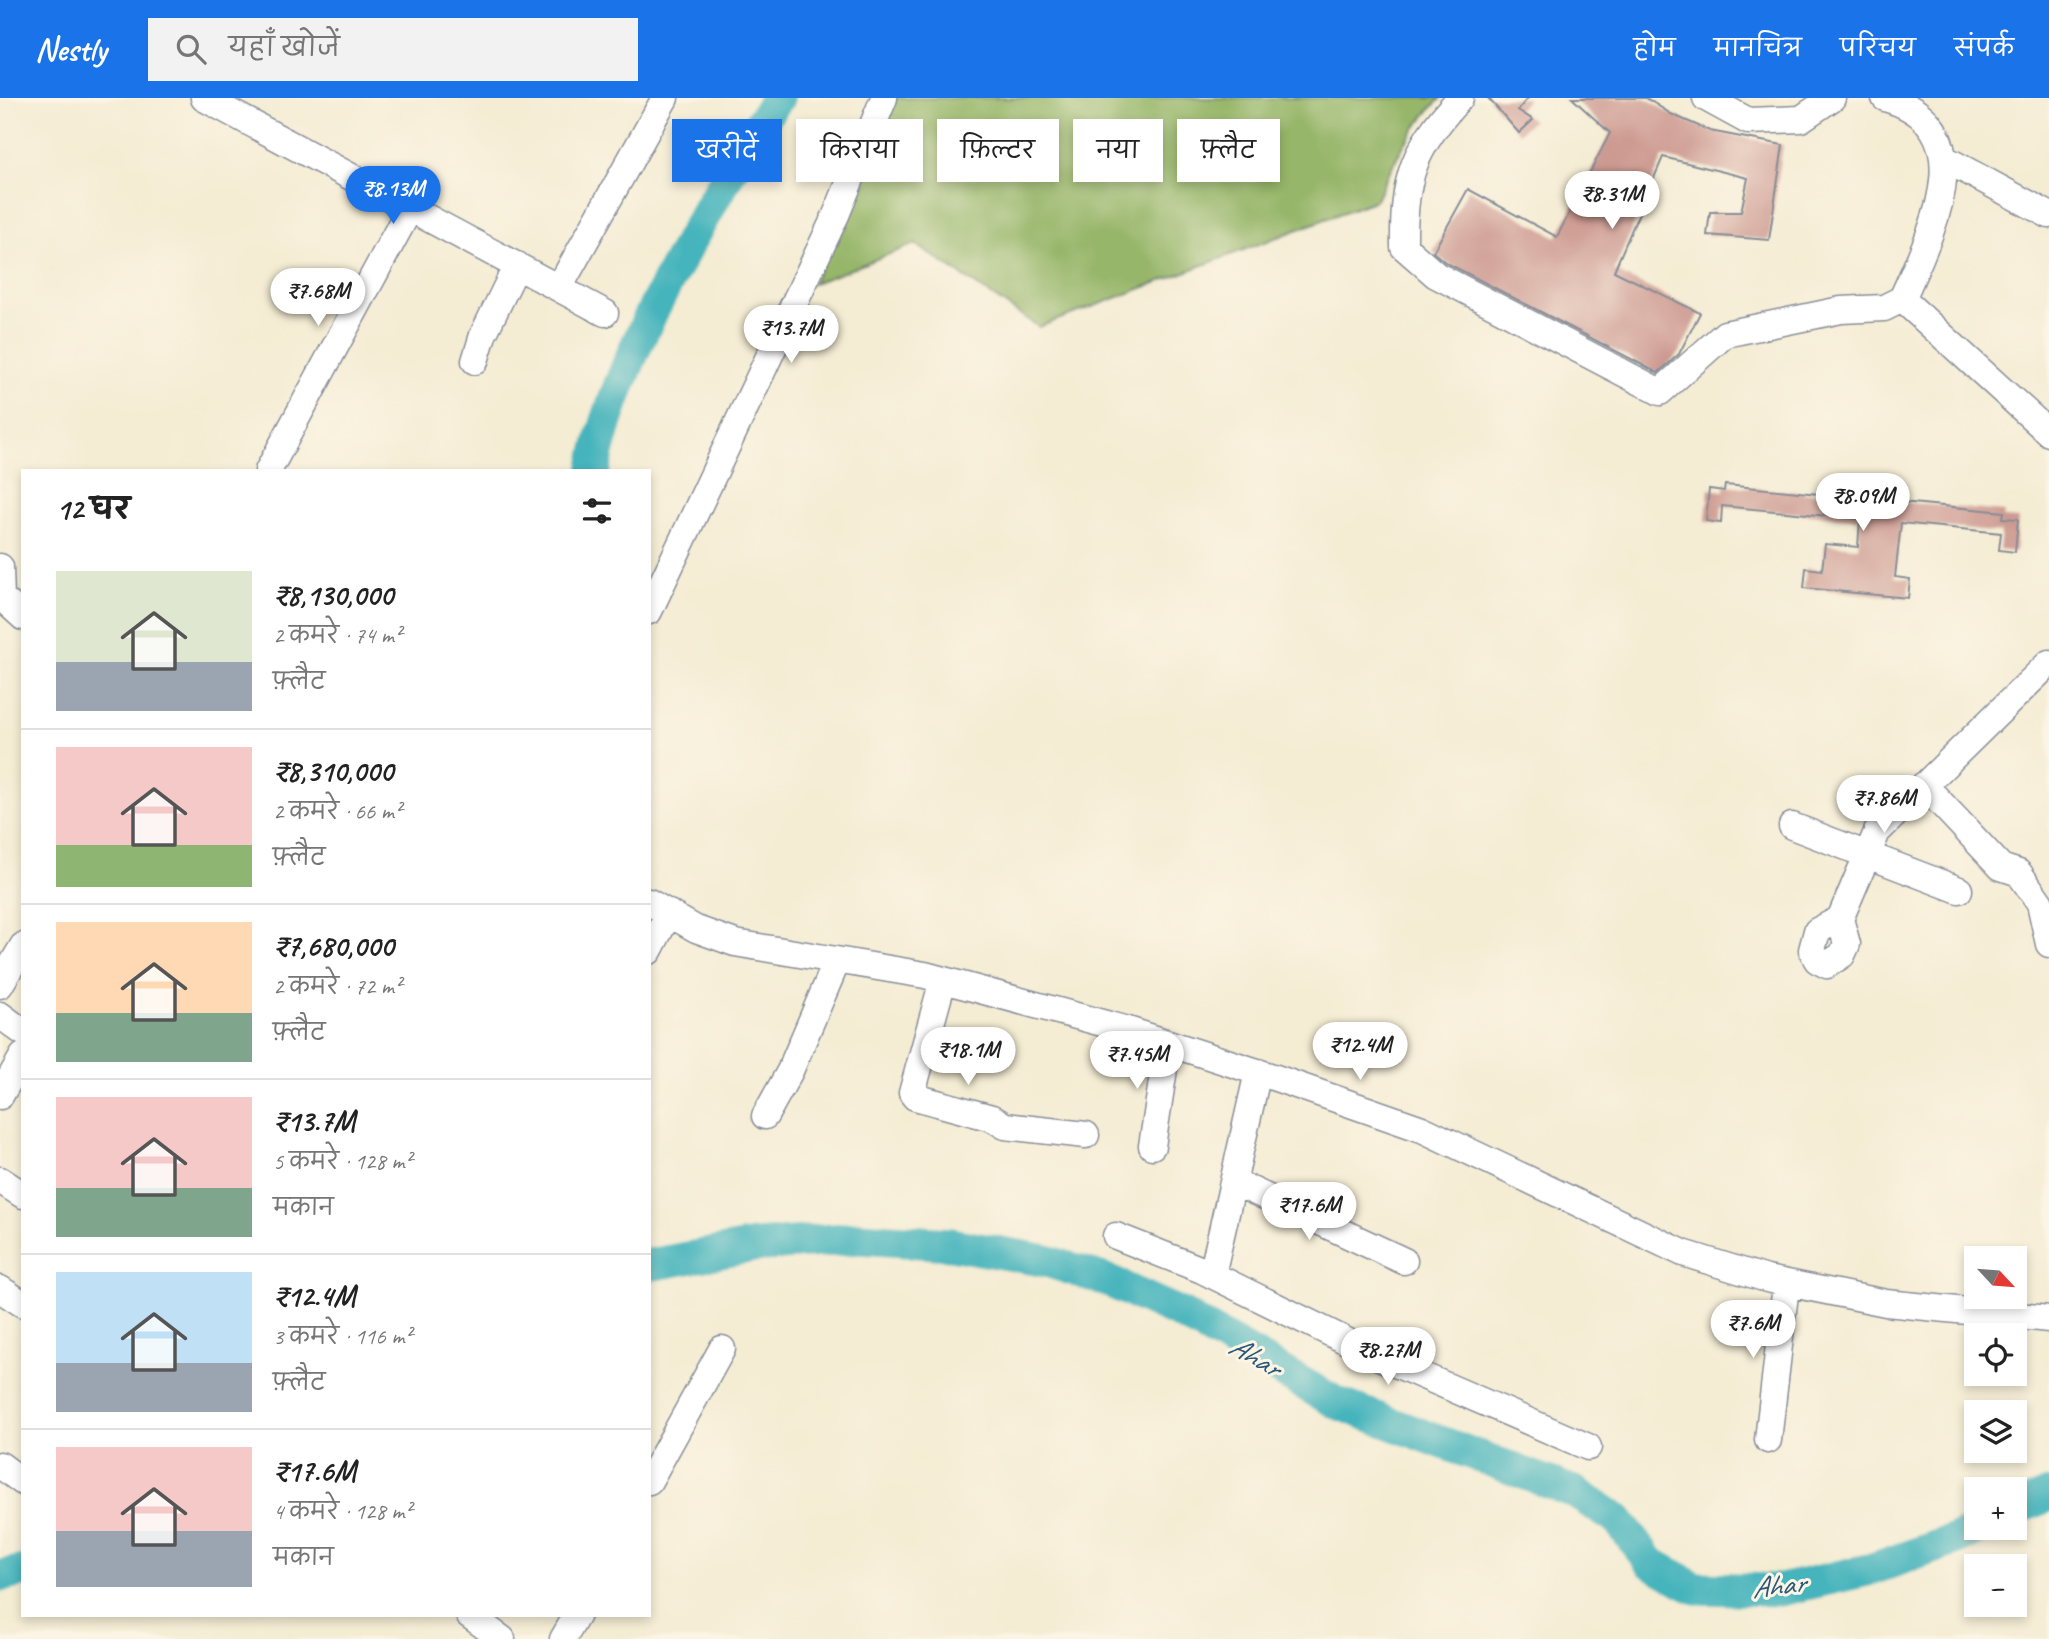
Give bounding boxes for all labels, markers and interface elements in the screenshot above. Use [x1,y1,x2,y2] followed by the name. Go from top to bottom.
[148,18,638,81] search box
[35,28,106,70] text: Nestly
[172,30,210,68] icon: search
[228,31,340,64] text: यहाँ खोजें
[1633,33,1676,63] text: होम
[1714,33,1802,63] text: मानचित्र
[1840,33,1916,63] text: परिचय
[1954,33,2014,63] text: संपर्क
[672,119,782,182] chip: खरीदें
[796,119,923,182] chip: किराया
[937,119,1059,182] chip: फ़िल्टर
[1073,119,1163,182] chip: नया
[1177,119,1280,182] chip: फ़्लैट
[336,166,450,226] pin: ₹8.13M
[1555,172,1669,231] pin: ₹8.31M
[362,174,424,203] text: ₹8.13M
[1581,179,1643,208] text: ₹8.31M
[261,268,375,328] pin: ₹7.68M
[286,276,350,305] text: ₹7.68M
[734,306,848,365] pin: ₹13.7M
[760,313,822,342] text: ₹13.7M
[1806,474,1920,533] pin: ₹8.09M
[1832,481,1894,510] text: ₹8.09M
[56,490,130,528] text: 12 घर
[578,492,616,530] icon: filters
[273,576,393,614] text: ₹8,130,000
[112,599,196,683] icon: home
[273,621,401,650] text: 2 कमरे · 74 m²
[273,667,325,696] text: फ़्लैट
[273,752,393,790] text: ₹8,310,000
[112,775,196,859] icon: home
[1827,776,1941,835] pin: ₹7.86M
[1852,783,1916,812] text: ₹7.86M
[273,797,401,826] text: 2 कमरे · 66 m²
[273,843,325,872] text: फ़्लैट
[273,927,393,965] text: ₹7,680,000
[112,950,196,1034] icon: home
[273,972,401,1001] text: 2 कमरे · 72 m²
[273,1018,325,1047] text: फ़्लैट
[1303,1023,1417,1082] pin: ₹12.4M
[911,1028,1025,1087] pin: ₹18.1M
[1329,1030,1391,1059] text: ₹12.4M
[1080,1032,1194,1091] pin: ₹7.45M
[937,1035,999,1064] text: ₹18.1M
[1106,1039,1168,1068] text: ₹7.45M
[273,1102,355,1140] text: ₹13.7M
[112,1125,196,1209] icon: home
[273,1147,411,1176] text: 5 कमरे · 128 m²
[1252,1182,1366,1242] pin: ₹17.6M
[1277,1190,1341,1219] text: ₹17.6M
[273,1193,334,1222] text: मकान
[1964,1246,2026,1309] north arrow
[1964,1246,2027,1617] map controls
[273,1277,355,1315] text: ₹12.4M
[112,1300,196,1384] icon: home
[1704,1300,1802,1360] pin: ₹7.6M
[1727,1308,1779,1337] text: ₹7.6M
[273,1322,411,1351] text: 3 कमरे · 116 m²
[1964,1323,2027,1386] button: locate
[1223,1326,1291,1388] water label: Ahar
[1331,1328,1445,1387] pin: ₹8.27M
[1357,1335,1419,1364] text: ₹8.27M
[273,1368,325,1397] text: फ़्लैट
[1964,1400,2027,1463] button: layers
[273,1452,355,1490] text: ₹17.6M
[112,1475,196,1559] icon: home
[1964,1477,2027,1540] button: +
[273,1497,411,1526] text: 4 कमरे · 128 m²
[273,1543,334,1572] text: मकान
[1964,1554,2027,1617] button: −
[1750,1563,1810,1607] water label: Ahar

